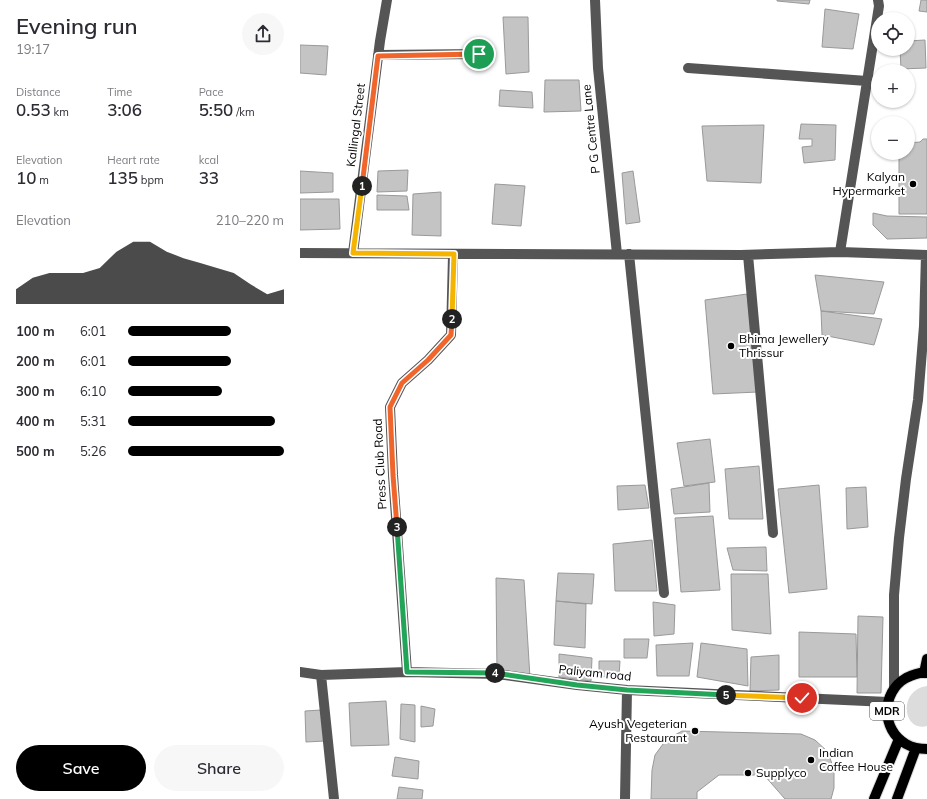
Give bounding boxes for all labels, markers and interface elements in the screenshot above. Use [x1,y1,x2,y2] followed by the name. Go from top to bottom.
[16,12,138,40] text: Evening run
[871,12,915,160] map controls
[871,12,915,56] button: locate
[242,13,284,55] button: share
[462,37,496,71] pin
[16,41,50,57] text: 19:17
[468,43,490,65] icon: arrive
[871,64,915,108] button: +
[343,82,368,168] street label: Kallingal Street
[578,84,603,174] street label: P G Centre Lane
[16,85,60,99] text: Distance
[107,85,132,99] text: Time
[199,85,223,99] text: Pace
[16,99,51,120] text: 0.53
[107,99,142,120] text: 3:06
[199,99,233,120] text: 5:50
[51,105,69,119] text: km
[233,105,255,119] text: /km
[871,116,915,160] button: −
[16,153,63,167] text: Elevation
[107,153,160,167] text: Heart rate
[199,153,219,167] text: kcal
[16,167,36,188] text: 10
[107,167,138,188] text: 135
[199,167,219,188] text: 33
[833,169,905,198] place label: Kalyan Hypermarket
[36,173,49,187] text: m
[138,173,164,187] text: bpm
[352,176,372,196] pin: 1
[359,179,365,193] text: 1
[908,179,918,189] marker: Kalyan Hypermarket
[16,212,71,228] text: Elevation
[216,212,284,228] text: 210–220 m
[442,309,462,329] pin: 2
[449,312,455,326] text: 2
[16,323,55,339] text: 100 m
[80,323,106,339] text: 6:01
[739,331,829,360] place label: Bhima Jewellery Thrissur
[726,341,736,351] marker: Bhima Jewellery Thrissur
[16,353,55,369] text: 200 m
[80,353,106,369] text: 6:01
[16,383,55,399] text: 300 m
[80,383,106,399] text: 6:10
[16,413,55,429] text: 400 m
[80,413,106,429] text: 5:31
[370,418,389,510] street label: Press Club Road
[16,443,55,459] text: 500 m
[80,443,106,459] text: 5:26
[387,517,407,537] pin: 3
[394,520,400,534] text: 3
[558,661,632,684] street label: Paliyam road
[485,663,505,683] pin: 4
[492,666,498,680] text: 4
[785,681,819,715] pin
[716,685,736,705] pin: 5
[791,687,813,709] icon: check
[723,688,729,702] text: 5
[870,702,904,720] road number: MDR
[589,716,687,745] place label: Ayush Vegeterian Restaurant
[690,726,700,736] marker: Ayush Vegeterian Restaurant
[16,745,146,791] button: Save
[154,745,284,791] button: Share
[819,745,893,774] place label: Indian Coffee House
[806,755,816,765] marker: Indian Coffee House
[756,765,807,780] place label: Supplyco
[743,768,753,778] marker: Supplyco

